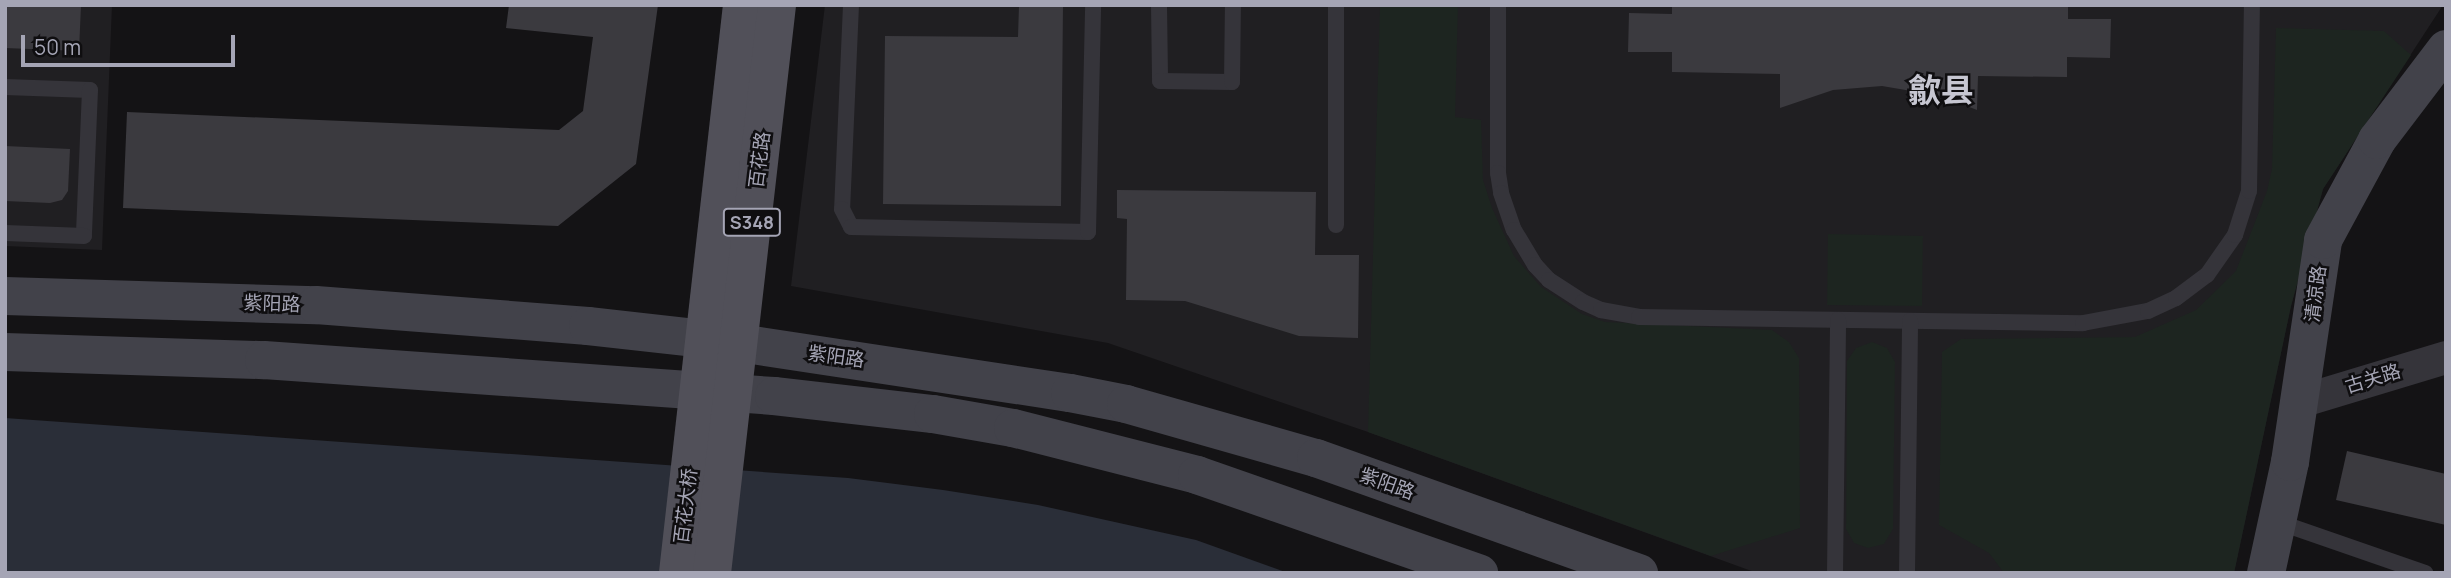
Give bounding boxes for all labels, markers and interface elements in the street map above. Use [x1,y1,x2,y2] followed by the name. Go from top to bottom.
[24,21,238,65] scale bar
[34,33,81,61] text: 50 m
[1908,70,1974,110] district label: 歙县
[745,130,775,190] street label: 百花路
[722,208,782,236] road number: S348
[2301,264,2331,324] street label: 清凉路
[243,292,301,316] street label: 紫阳路
[806,342,866,372] street label: 紫阳路
[2342,360,2404,398] street label: 古关路
[1356,464,1418,504] street label: 紫阳路
[670,467,702,545] street label: 百花大桥

